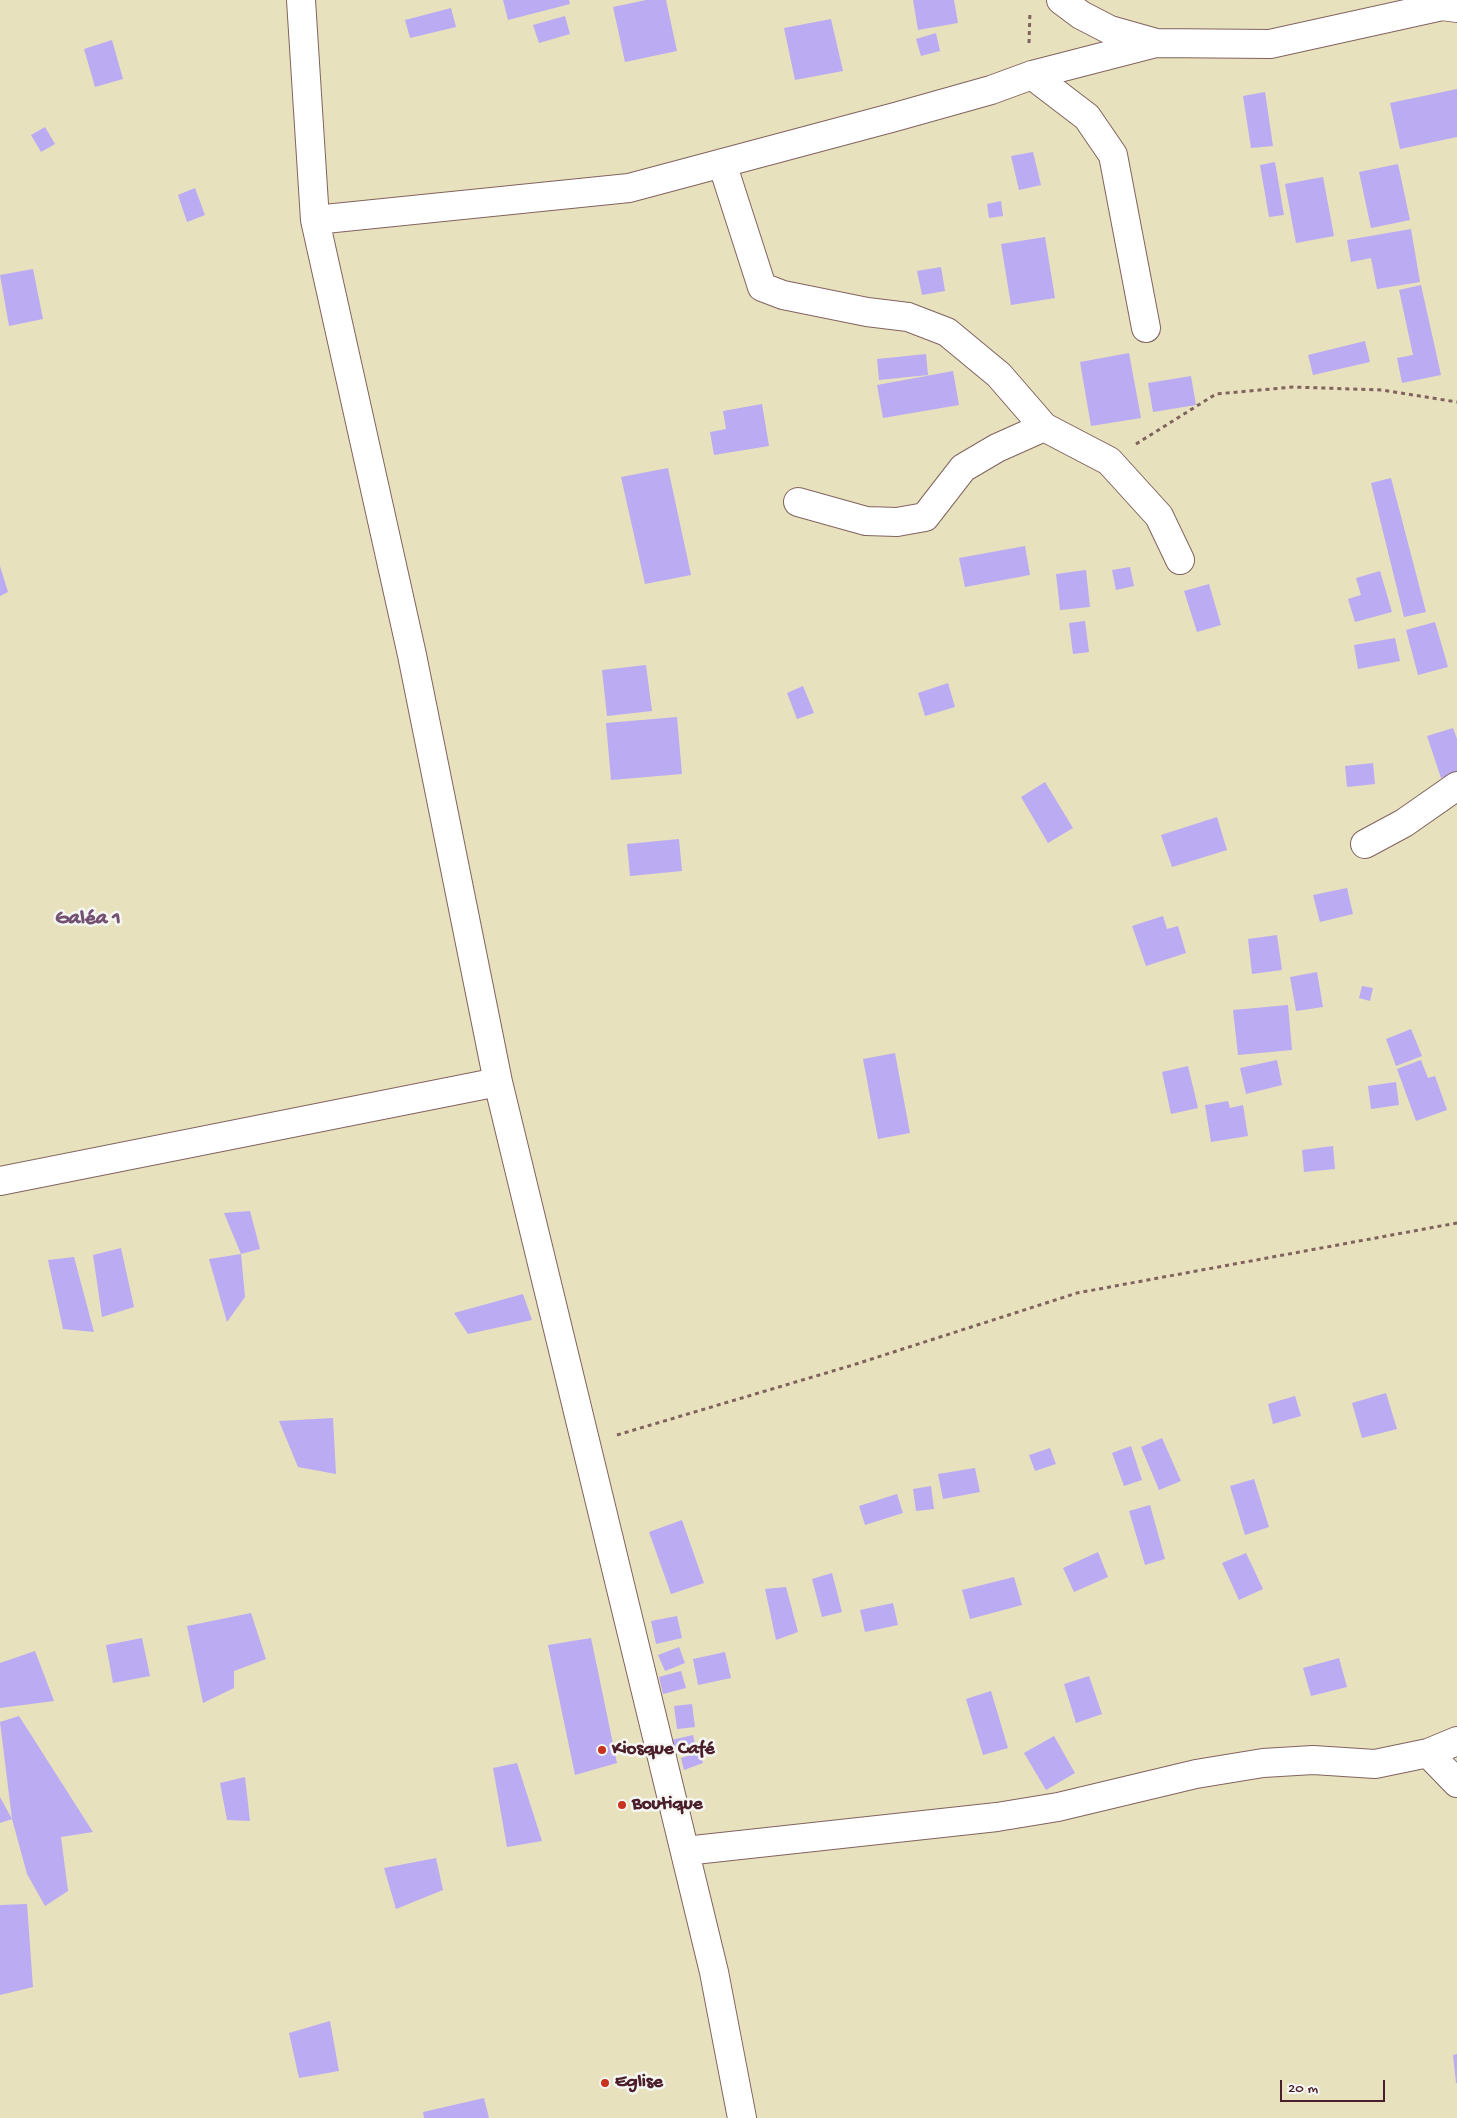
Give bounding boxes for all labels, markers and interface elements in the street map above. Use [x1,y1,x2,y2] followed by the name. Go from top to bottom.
[55,907,121,933] district label: Galéa 1
[612,1739,714,1761] place label: Kiosque Café
[596,1744,608,1756] marker: Kiosque Café
[632,1794,702,1816] place label: Boutique
[616,1799,628,1811] marker: Boutique
[1282,2070,1387,2102] scale bar
[615,2072,663,2094] place label: Eglise
[599,2077,611,2089] marker: Eglise
[1288,2080,1318,2098] text: 20 m

